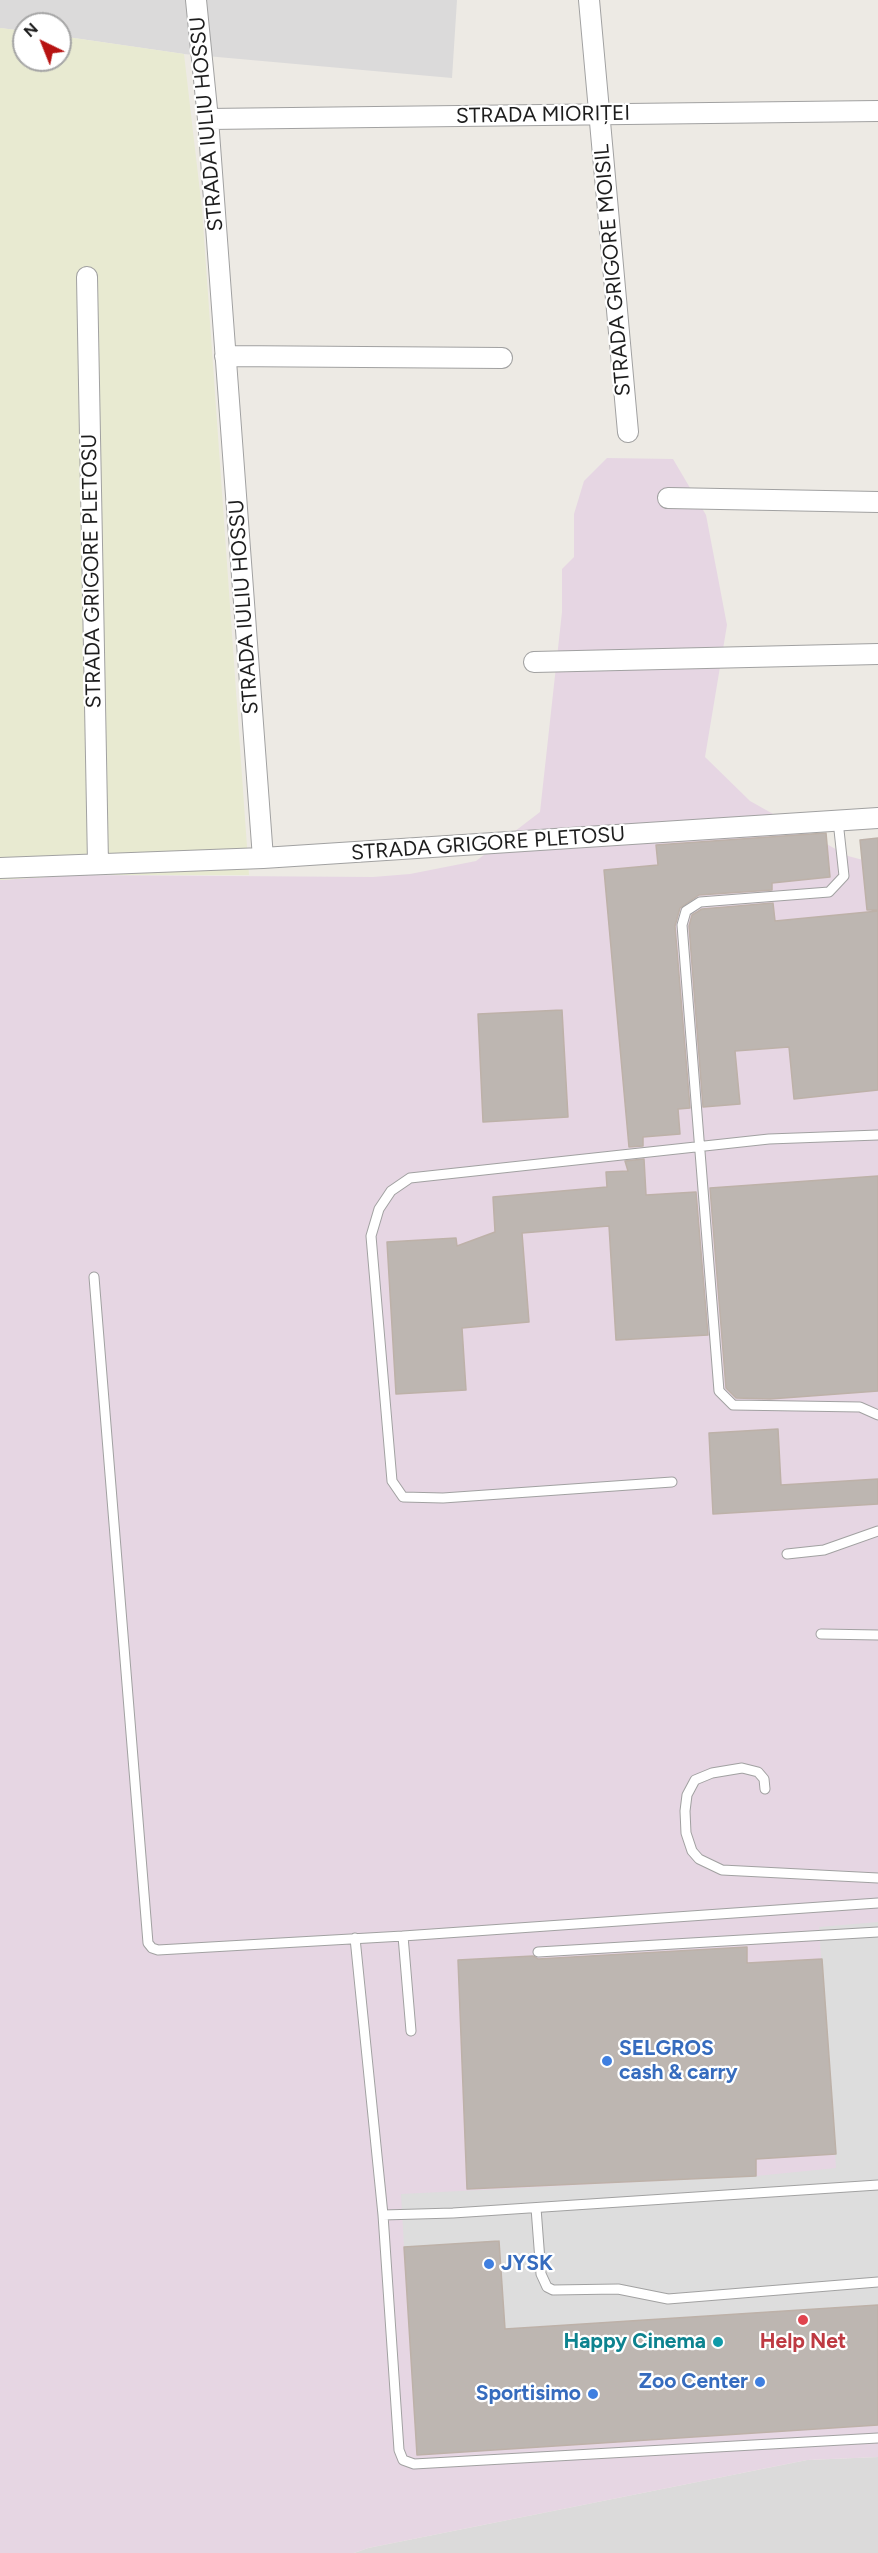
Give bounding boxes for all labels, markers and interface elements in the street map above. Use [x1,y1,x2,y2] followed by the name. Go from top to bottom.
[12,12,72,72] north arrow
[185,16,229,232] street label: STRADA IULIU HOSSU
[20,19,42,41] text: N
[456,101,630,129] street label: STRADA MIORIȚEI
[589,143,637,397] street label: STRADA GRIGORE MOISIL
[77,433,107,709] street label: STRADA GRIGORE PLETOSU
[224,499,264,715] street label: STRADA IULIU HOSSU
[350,822,626,866] street label: STRADA GRIGORE PLETOSU
[619,2036,738,2086] place label: SELGROS cash & carry
[600,2054,614,2068] marker: SELGROS cash & carry
[501,2251,553,2277] place label: JYSK
[482,2257,496,2271] marker: JYSK
[796,2313,810,2327] marker: Help Net
[563,2329,706,2355] place label: Happy Cinema
[760,2329,846,2355] place label: Help Net
[711,2335,725,2349] marker: Happy Cinema
[639,2369,748,2395] place label: Zoo Center
[753,2375,767,2389] marker: Zoo Center
[476,2381,581,2407] place label: Sportisimo
[586,2387,600,2401] marker: Sportisimo

